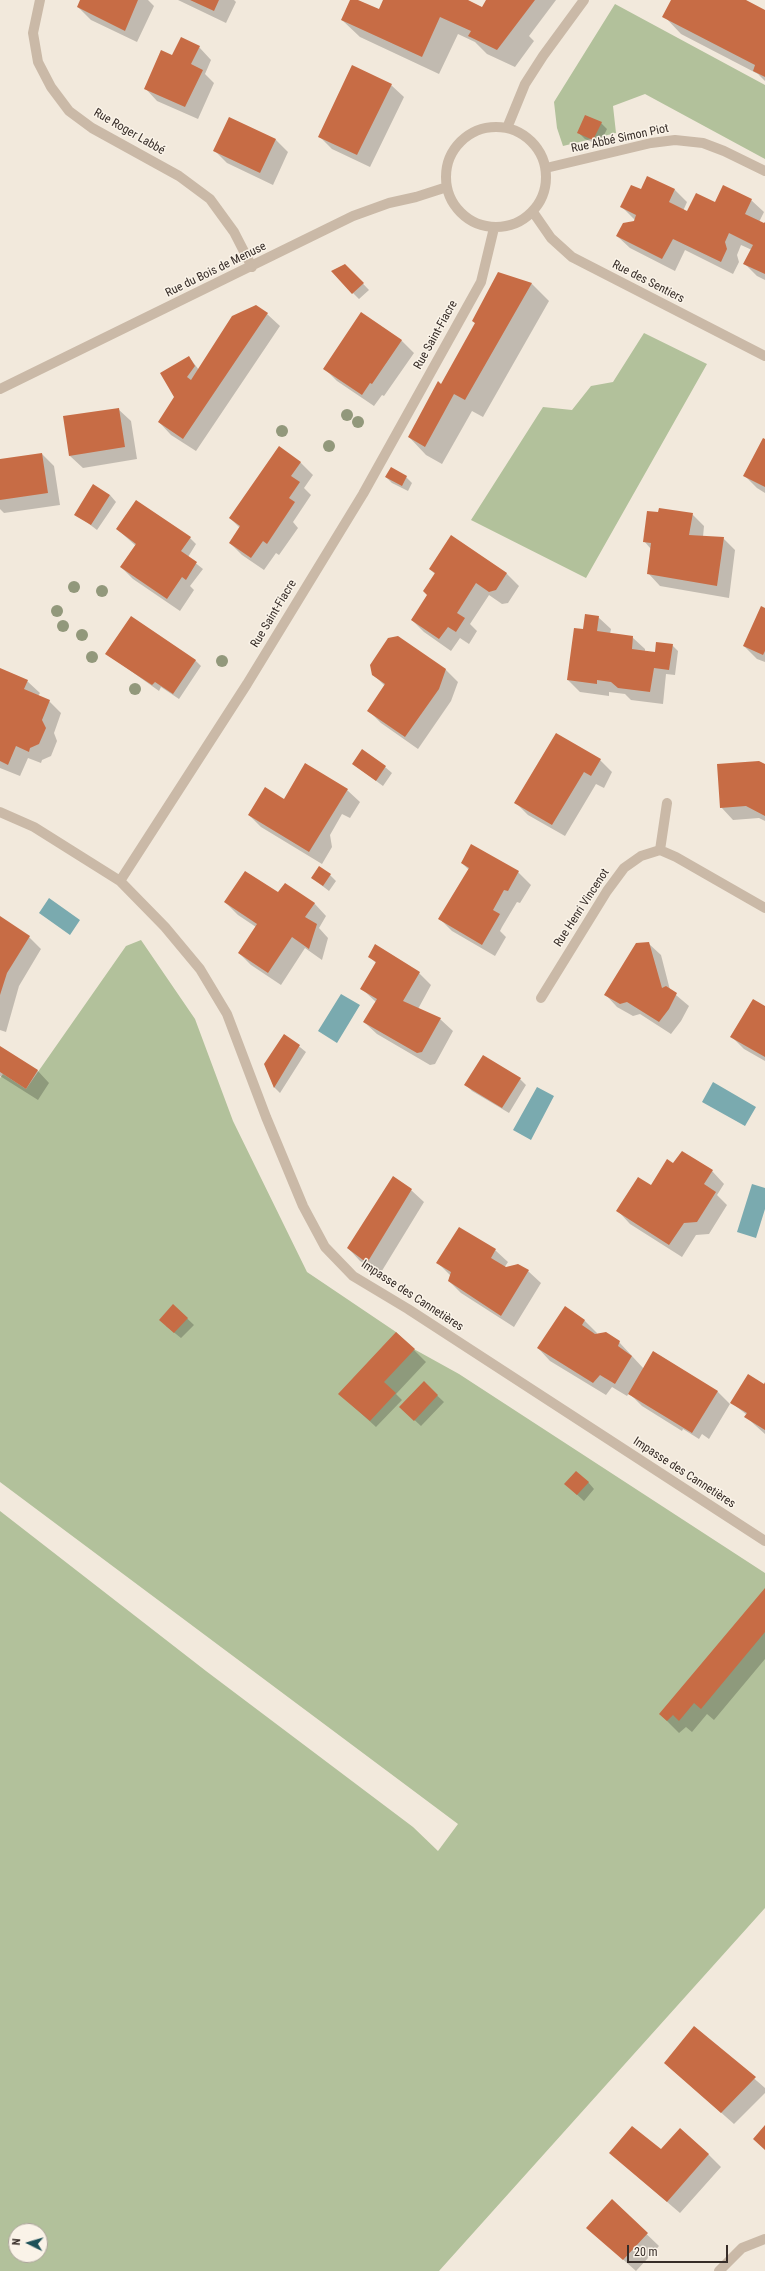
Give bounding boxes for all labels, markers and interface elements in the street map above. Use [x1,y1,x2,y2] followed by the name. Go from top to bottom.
[91,106,167,158] street label: Rue Roger Labbé
[570,122,670,156] street label: Rue Abbé Simon Piot
[163,239,269,301] street label: Rue du Bois de Menuse
[610,258,686,306] street label: Rue des Sentiers
[411,298,461,372] street label: Rue Saint-Fiacre
[248,577,300,651] street label: Rue Saint-Fiacre
[551,866,613,950] street label: Rue Henri Vincenot
[358,1258,466,1334] street label: Impasse des Cannetières
[630,1435,738,1511] street label: Impasse des Cannetières
[8,2223,48,2263] north arrow
[629,2237,730,2263] scale bar
[10,2238,23,2246] text: N
[634,2245,658,2259] text: 20 m

